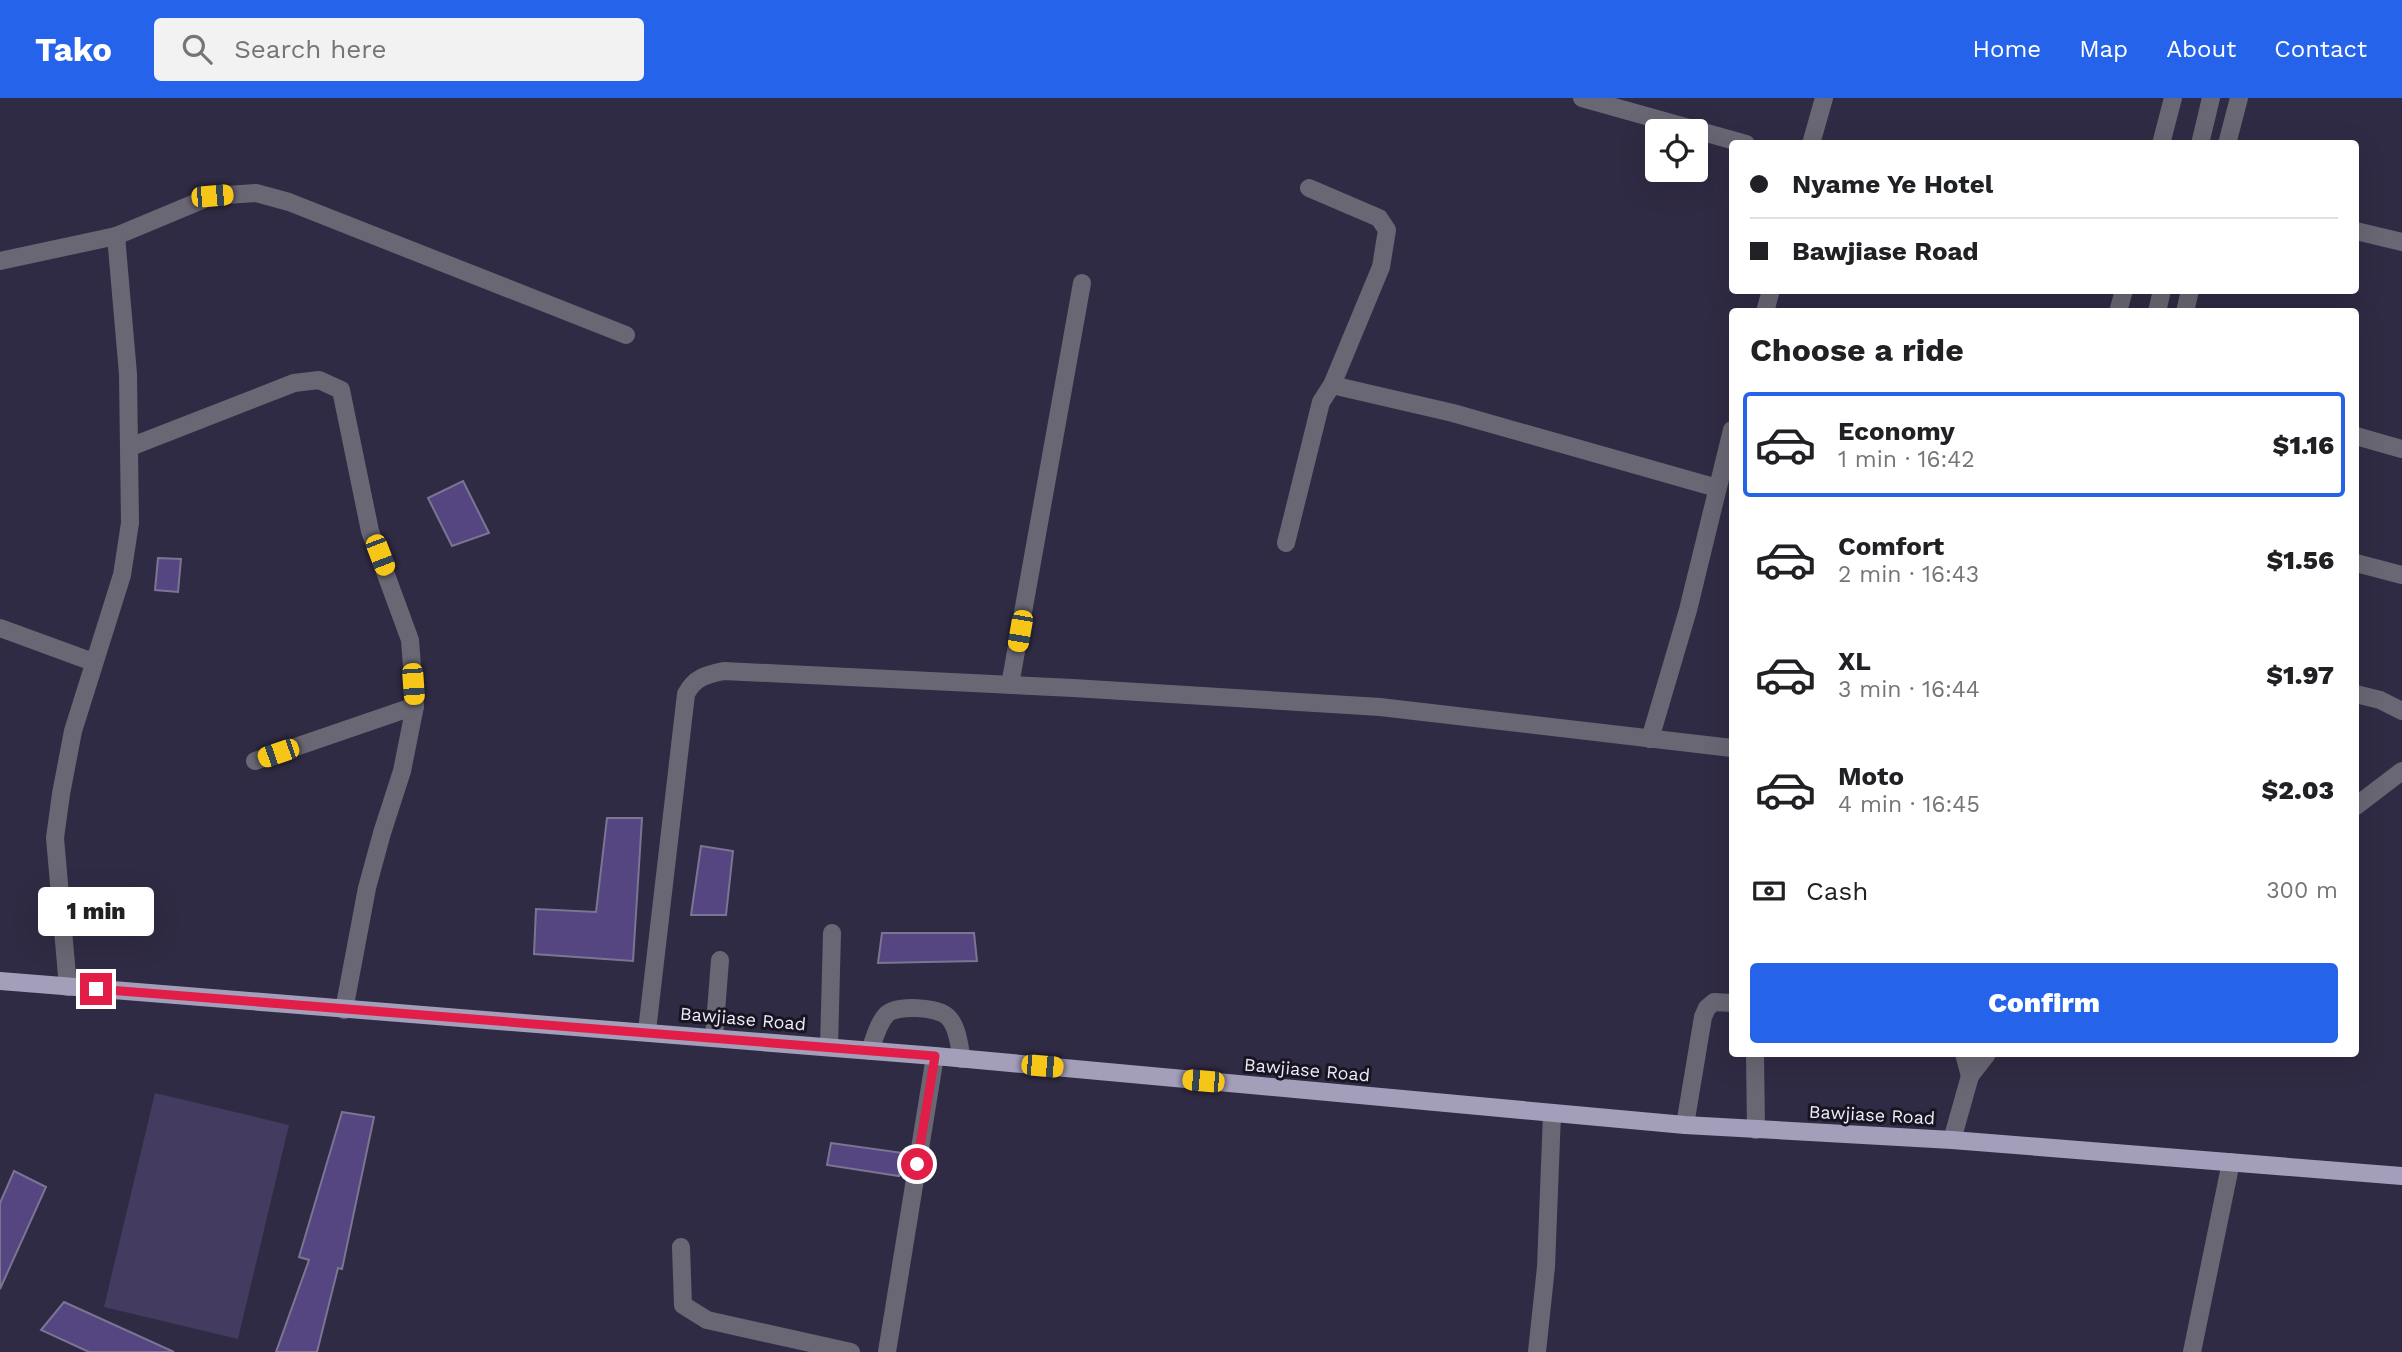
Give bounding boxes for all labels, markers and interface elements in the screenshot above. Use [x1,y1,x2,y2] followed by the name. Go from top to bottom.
[154,18,644,81] search box
[35,30,112,69] text: Tako
[178,30,216,68] icon: search
[234,34,387,64] text: Search here
[1973,35,2041,63] text: Home
[2079,35,2128,63] text: Map
[2166,35,2236,63] text: About
[2274,35,2367,63] text: Contact
[1645,119,1708,182] map controls
[1645,119,1708,182] button: locate
[1792,169,1993,199] text: Nyame Ye Hotel
[191,184,234,208] car
[1792,236,1979,266] text: Bawjiase Road
[1750,331,1964,369] text: Choose a ride
[1754,413,1817,476] icon: car
[1838,416,1955,446] text: Economy
[2273,430,2334,460] text: $1.16
[1838,446,1975,473] text: 1 min · 16:42
[1754,528,1817,591] icon: car
[1838,531,1944,561] text: Comfort
[363,532,398,578] car
[2267,545,2334,575] text: $1.56
[1838,561,1979,588] text: 2 min · 16:43
[1007,608,1034,654] car
[1754,643,1817,706] icon: car
[1838,646,1871,676] text: XL
[2266,660,2334,690] text: $1.97
[402,662,425,706] car
[1838,676,1980,703] text: 3 min · 16:44
[255,736,302,770] car
[1754,758,1817,821] icon: car
[1838,761,1904,791] text: Moto
[2262,775,2334,805] text: $2.03
[1838,791,1980,818] text: 4 min · 16:45
[1750,872,1788,910] icon: cash
[1806,876,1868,906] text: Cash
[2266,877,2338,904] text: 300 m
[38,888,154,936] callout: 1 min
[66,898,126,925] text: 1 min
[1750,963,2338,1043] button: Confirm
[80,973,112,1005] route end
[679,1003,807,1034] street label: Bawjiase Road
[1021,1054,1064,1078] car
[1243,1054,1371,1085] street label: Bawjiase Road
[1182,1069,1225,1093] car
[1808,1101,1936,1128] street label: Bawjiase Road
[901,1148,933,1180] route start

